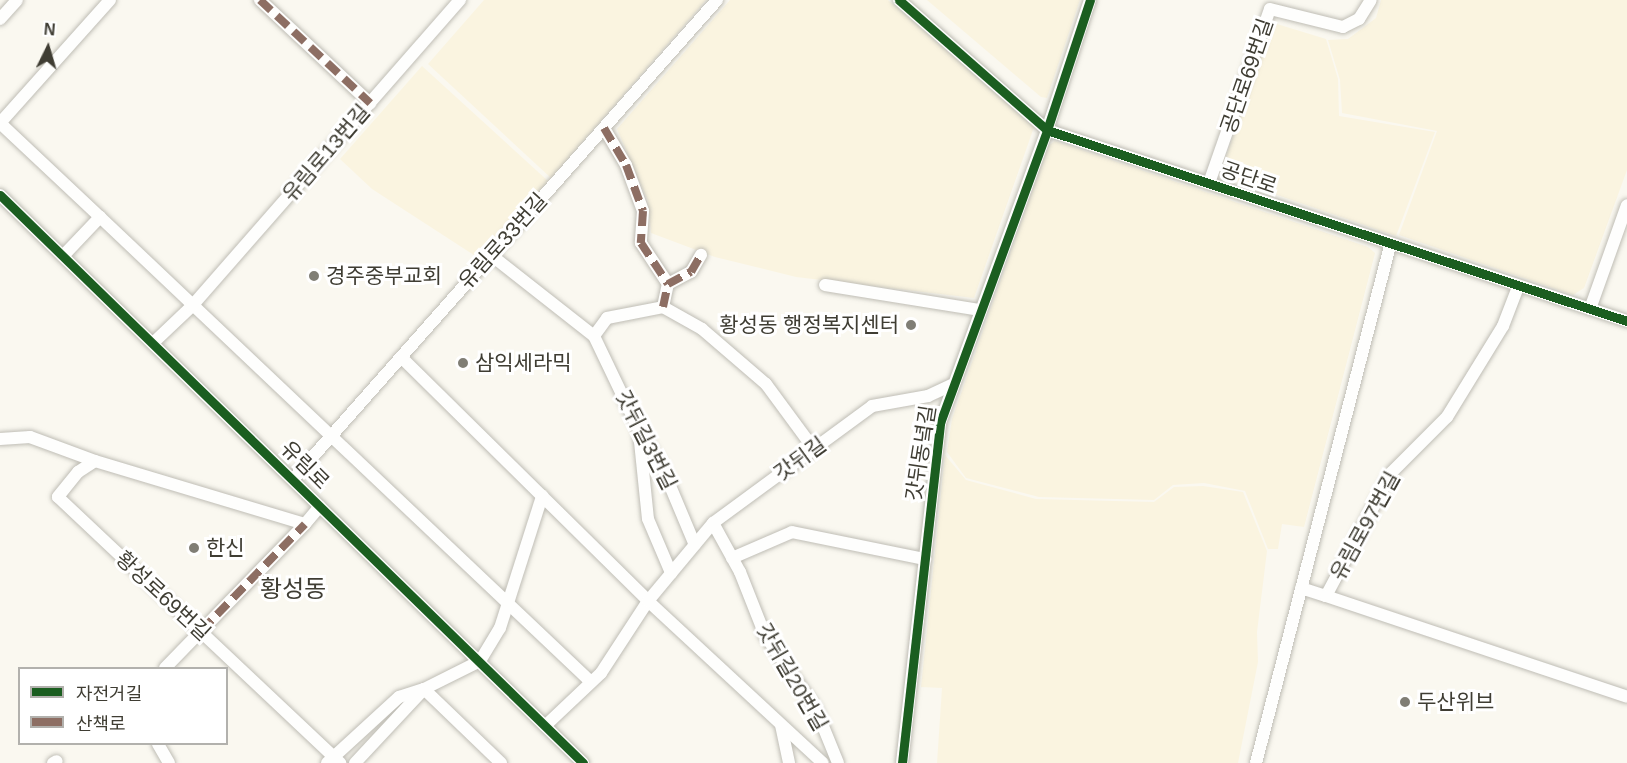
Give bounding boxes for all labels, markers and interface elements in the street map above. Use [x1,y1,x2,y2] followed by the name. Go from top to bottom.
[1216,15,1278,137] street label: 공단로69번길
[18,18,78,78] north arrow
[43,21,56,39] text: N
[277,99,375,207] street label: 유림로13번길
[1217,157,1281,199] street label: 공단로
[454,188,552,294] street label: 유림로33번길
[326,263,442,289] place label: 경주중부교회
[307,269,321,283] marker: 경주중부교회
[719,312,899,338] place label: 황성동 행정복지센터
[904,318,918,332] marker: 황성동 행정복지센터
[475,350,572,376] place label: 삼익세라믹
[456,356,470,370] marker: 삼익세라믹
[610,386,682,494] street label: 갓뒤길3번길
[901,403,941,503] street label: 갓뒤동녘길
[769,432,831,486] street label: 갓뒤길
[276,436,334,494] street label: 유림로
[1325,467,1405,585] street label: 유림로97번길
[206,535,245,561] place label: 한신
[187,541,201,555] marker: 한신
[111,546,215,646] street label: 황성로69번길
[260,575,326,603] district label: 황성동
[751,619,833,735] street label: 갓뒤길20번길
[18,667,228,745] legend
[76,684,142,704] text: 자전거길
[1417,689,1494,715] place label: 두산위브
[1398,695,1412,709] marker: 두산위브
[76,714,126,734] text: 산책로

